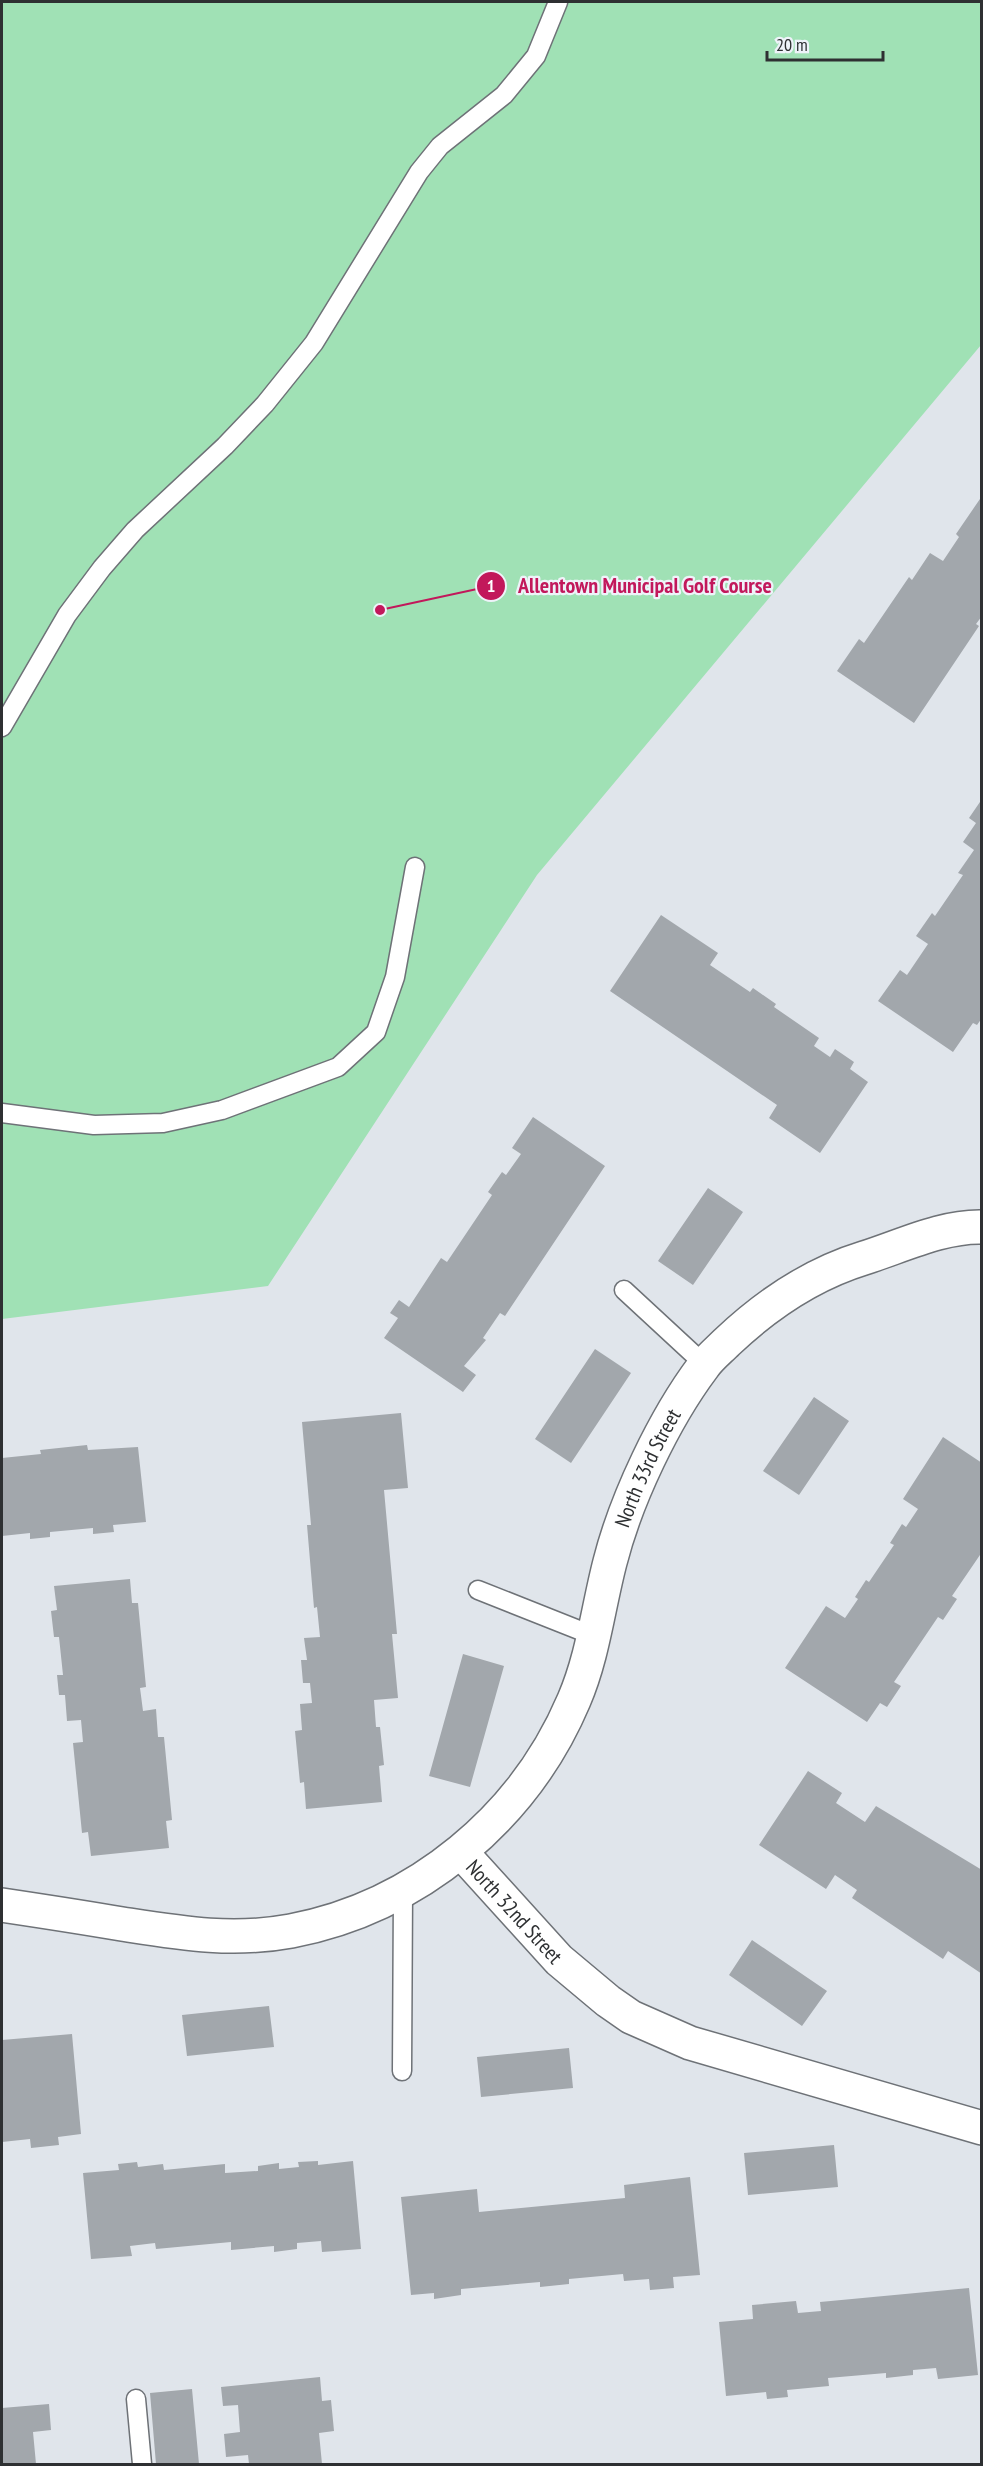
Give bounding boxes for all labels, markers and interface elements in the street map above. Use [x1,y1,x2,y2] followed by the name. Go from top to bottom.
[767,24,882,62] scale bar
[776,33,808,56] text: 20 m
[476,566,785,606] callout: Allentown Municipal Golf Course
[517,571,772,599] text: Allentown Municipal Golf Course
[487,574,495,597] text: 1
[608,1403,686,1531] street label: North 33rd Street
[461,1854,569,1969] street label: North 32nd Street

